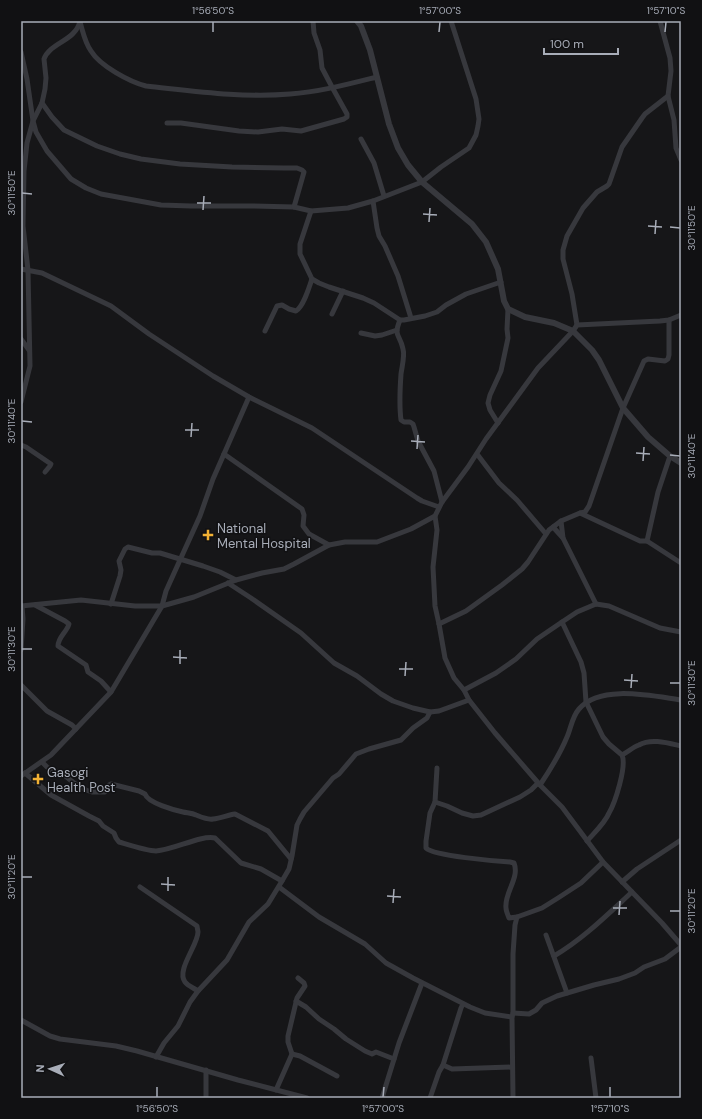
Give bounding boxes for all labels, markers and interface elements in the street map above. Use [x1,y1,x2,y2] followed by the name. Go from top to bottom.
[192,4,234,17] text: 1°56'50"S
[419,4,461,17] text: 1°57'00"S
[647,4,685,17] text: 1°57'10"S
[544,30,618,56] scale bar
[550,36,584,52] text: 100 m
[5,170,18,216] text: 30°11'50"E
[685,205,698,251] text: 30°11'50"E
[5,398,18,443] text: 30°11'40"E
[685,433,698,478] text: 30°11'40"E
[217,520,311,552] place label: National Mental Hospital
[202,529,214,541] marker: National Mental Hospital
[5,626,18,672] text: 30°11'30"E
[685,660,698,706] text: 30°11'30"E
[47,764,115,796] place label: Gasogi Health Post
[32,773,44,785] marker: Gasogi Health Post
[5,854,18,900] text: 30°11'20"E
[685,888,698,934] text: 30°11'20"E
[30,1049,70,1089] north arrow
[33,1064,47,1073] text: N
[136,1102,178,1115] text: 1°56'50"S
[362,1102,404,1115] text: 1°57'00"S
[591,1102,629,1115] text: 1°57'10"S

